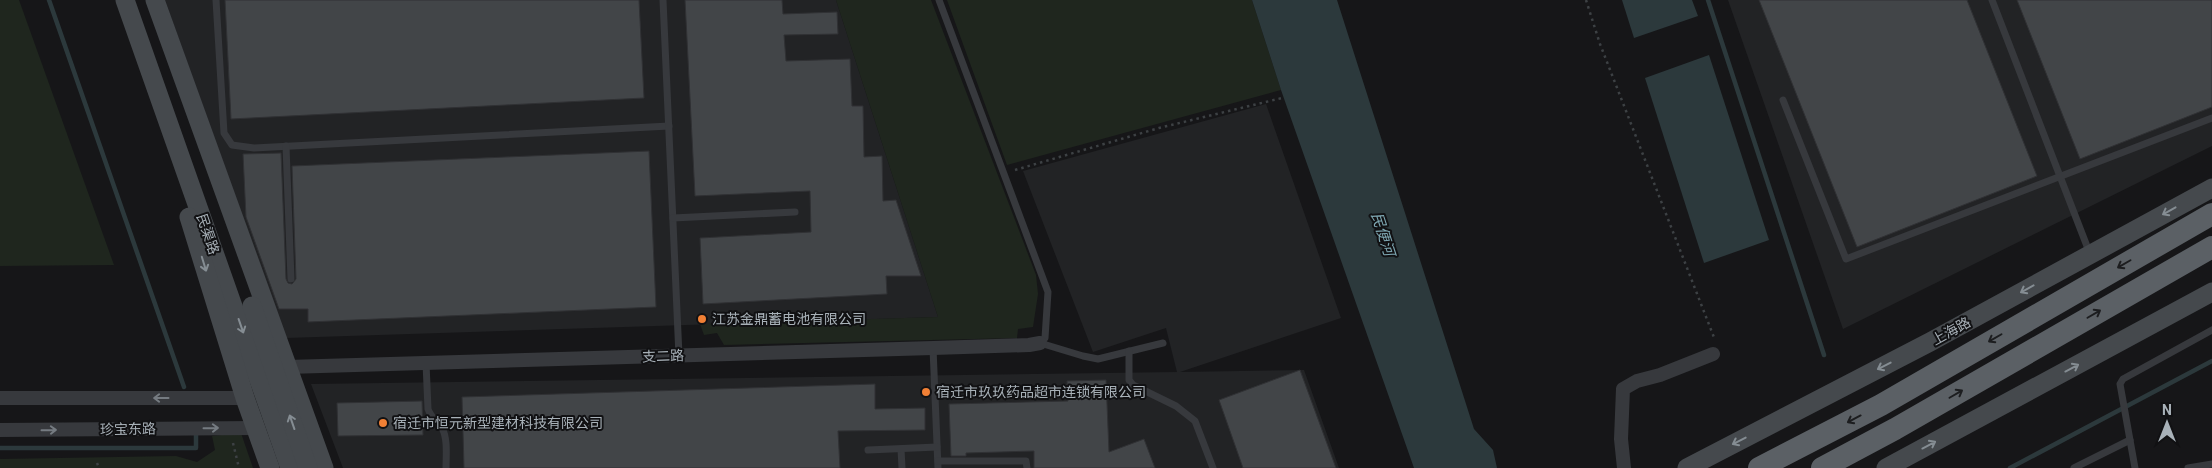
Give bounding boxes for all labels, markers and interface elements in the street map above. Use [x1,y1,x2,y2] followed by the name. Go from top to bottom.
[2162,206,2177,216] one-way arrow
[1367,210,1399,261] water label: 民便河
[194,212,222,256] street label: 民渠路
[199,256,209,272] one-way arrow
[2117,259,2132,269] one-way arrow
[2019,284,2034,294] one-way arrow
[2086,309,2100,319] one-way arrow
[712,311,866,327] place label: 江苏金鼎蓄电池有限公司
[696,313,708,325] marker: 江苏金鼎蓄电池有限公司
[1929,314,1973,348] street label: 上海路
[237,318,246,334] one-way arrow
[1989,333,2003,343] one-way arrow
[642,347,684,365] street label: 支二路
[1877,362,1892,371] one-way arrow
[2065,363,2080,373] one-way arrow
[936,384,1146,400] place label: 宿迁市玖玖药品超市连锁有限公司
[920,386,932,398] marker: 宿迁市玖玖药品超市连锁有限公司
[1949,388,1963,398] one-way arrow
[153,393,170,403] one-way arrow
[2142,398,2192,448] north arrow
[2162,402,2172,418] text: N
[287,415,296,430] one-way arrow
[393,415,603,431] place label: 宿迁市恒元新型建材科技有限公司
[1847,415,1862,424] one-way arrow
[377,417,389,429] marker: 宿迁市恒元新型建材科技有限公司
[100,421,156,437] street label: 珍宝东路
[202,423,219,433] one-way arrow
[40,425,56,435] one-way arrow
[1732,436,1747,446] one-way arrow
[1922,440,1937,450] one-way arrow

